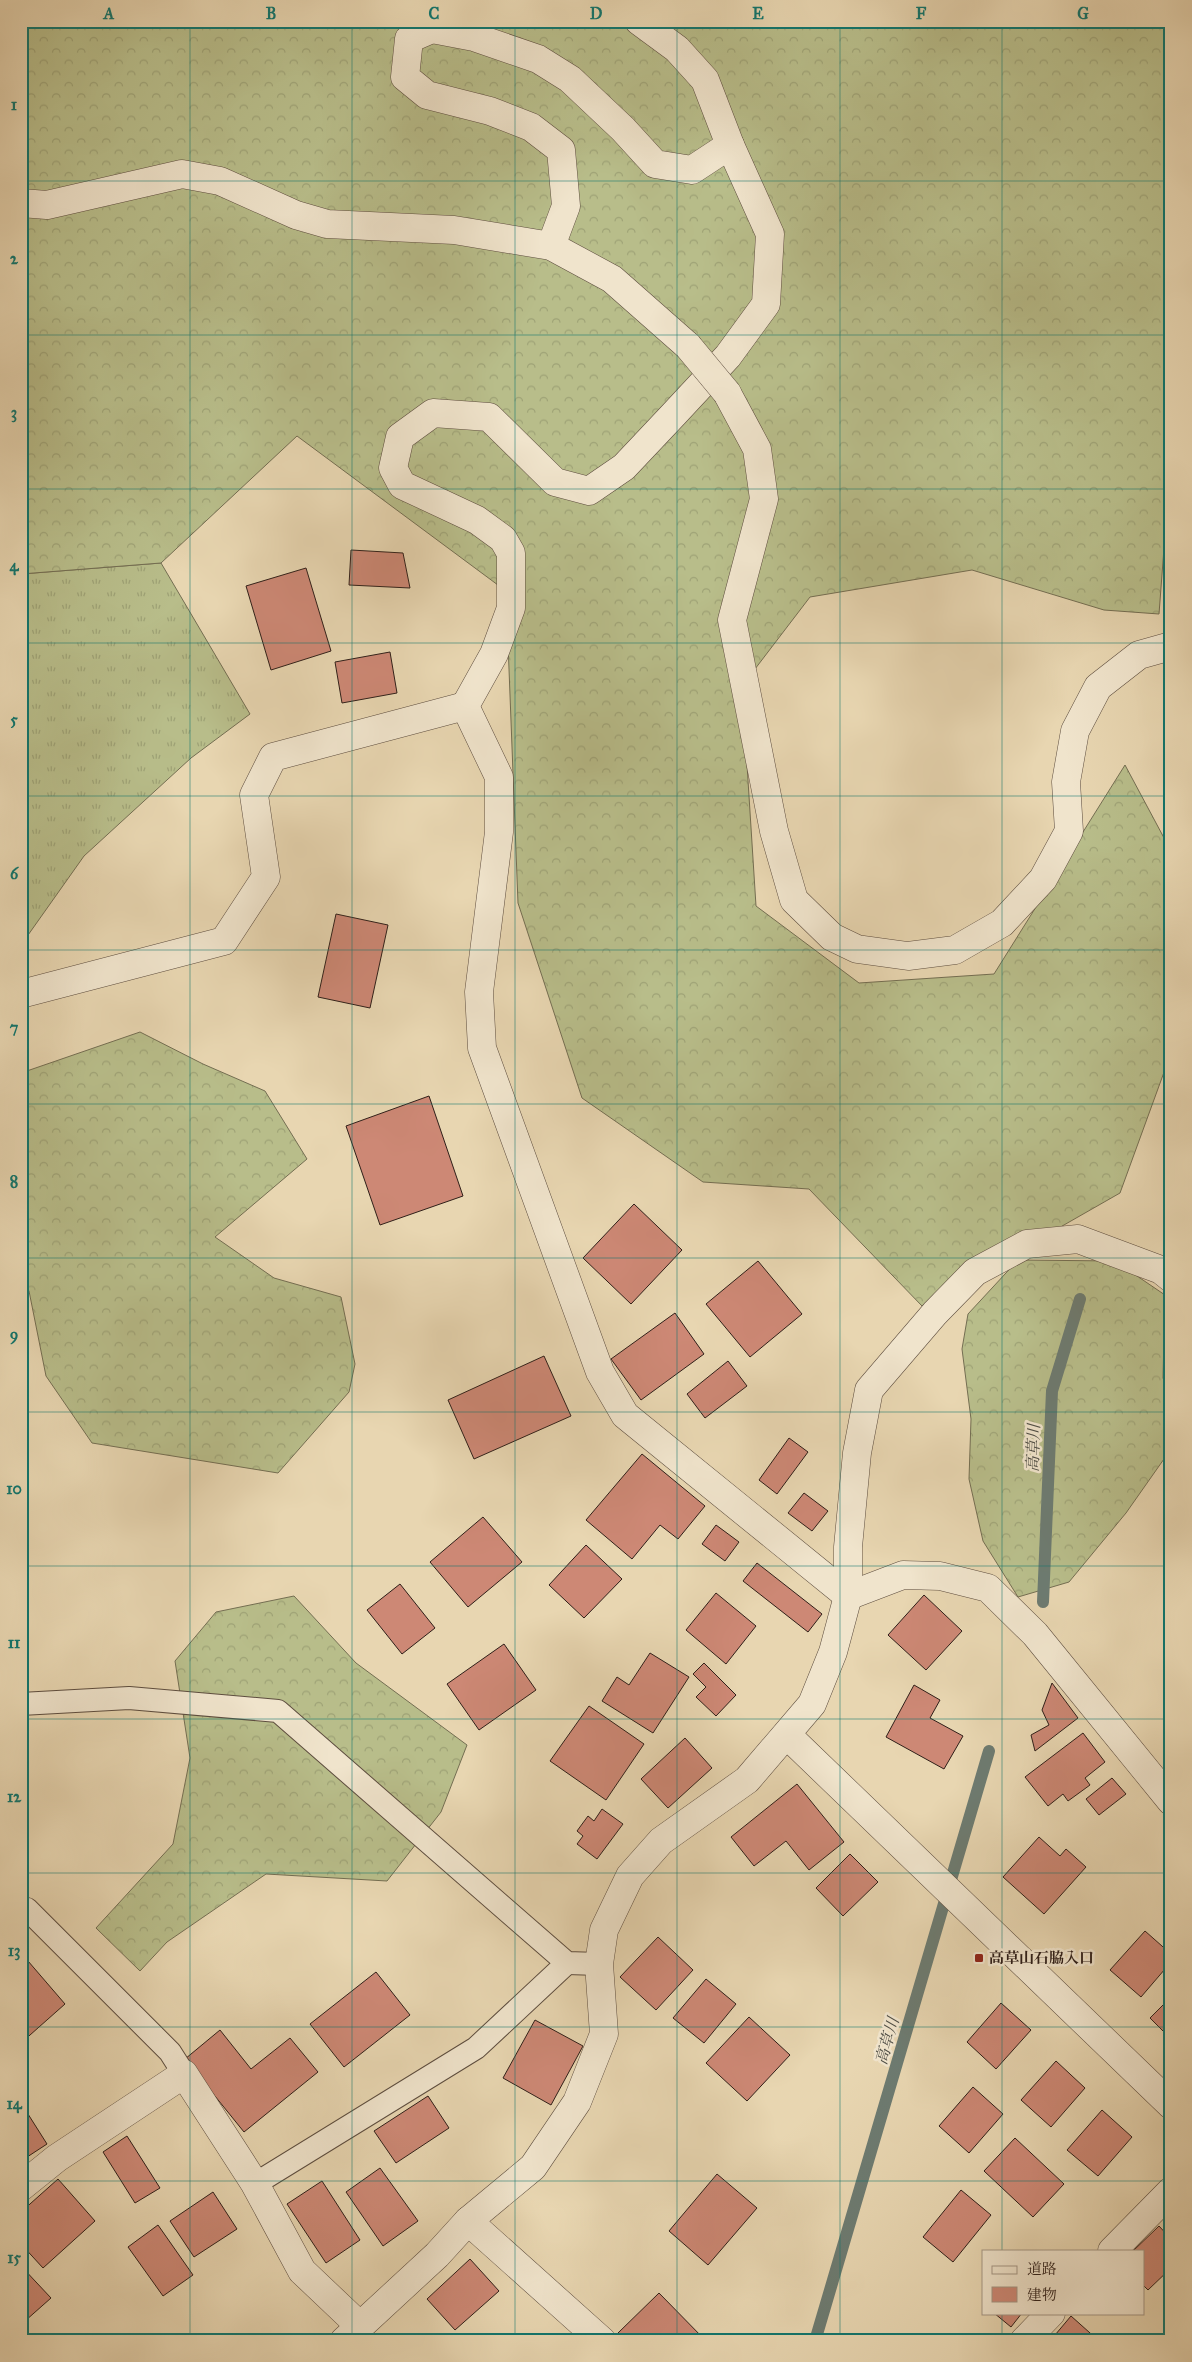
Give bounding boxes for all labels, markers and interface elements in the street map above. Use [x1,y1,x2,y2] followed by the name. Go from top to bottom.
[103,4,115,23] text: A
[266,4,276,23] text: B
[429,4,440,23] text: C
[590,4,603,23] text: D
[752,4,764,23] text: E
[916,4,927,23] text: F
[1077,4,1089,23] text: G
[11,95,18,114] text: 1
[10,249,19,268] text: 2
[11,403,17,423] text: 3
[10,556,20,576] text: 4
[10,710,18,729] text: 5
[10,864,19,883] text: 6
[10,1018,19,1037] text: 7
[10,1172,18,1191] text: 8
[10,1325,18,1345] text: 9
[1023,1422,1043,1472] water label: 高草川
[6,1479,22,1498] text: 10
[8,1633,21,1652] text: 11
[7,1787,22,1806] text: 12
[8,1941,20,1961] text: 13
[989,1949,1094,1967] place label: 高草山石脇入口
[973,1952,985,1964] marker: 高草山石脇入口
[871,2013,903,2067] water label: 高草川
[6,2094,23,2114] text: 14
[7,2248,21,2267] text: 15
[982,2250,1144,2314] legend
[1027,2260,1057,2278] text: 道路
[1027,2286,1057,2304] text: 建物

